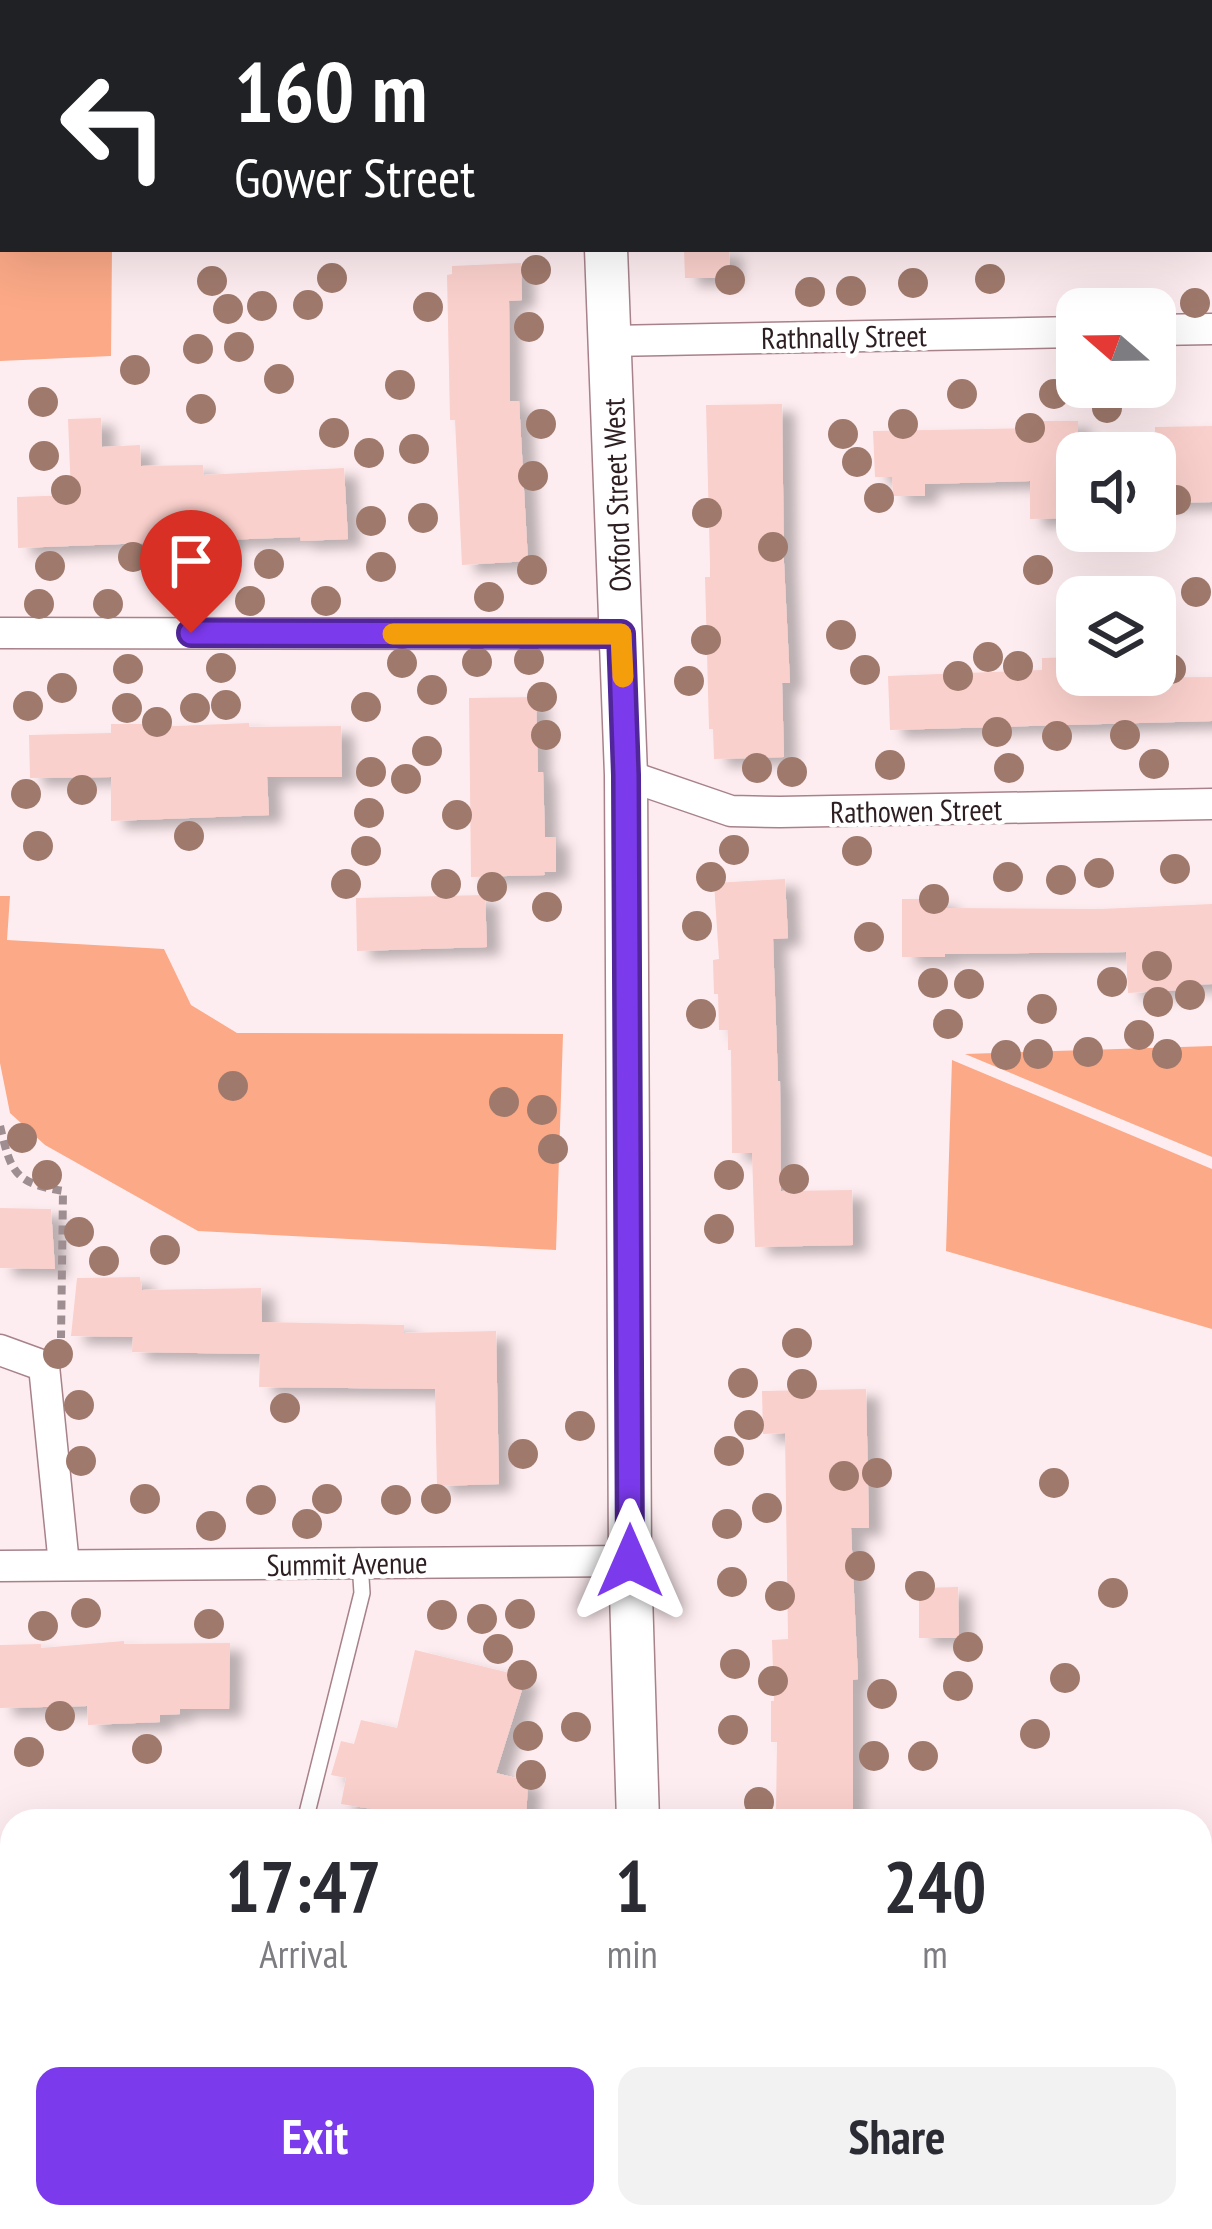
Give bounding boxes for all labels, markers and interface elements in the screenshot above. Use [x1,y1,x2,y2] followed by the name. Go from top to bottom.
[234,36,427,145] text: 160 m
[36,48,192,204] icon: left
[234,142,475,212] text: Gower Street
[1056,288,1176,408] north arrow
[1056,288,1176,696] map controls
[761,315,928,357] street label: Rathnally Street
[593,397,639,593] street label: Oxford Street West
[1056,432,1176,552] button: sound
[140,510,242,633] pin
[158,528,224,594] icon: arrive
[1056,576,1176,696] button: layers
[830,789,1003,831] street label: Rathowen Street
[567,1498,693,1624] position arrow
[266,1542,428,1584] street label: Summit Avenue
[226,1839,381,1932] text: 17:47
[615,1839,649,1932] text: 1
[883,1839,986,1932] text: 240
[259,1928,347,1979] text: Arrival
[607,1928,658,1979] text: min
[922,1928,948,1979] text: m
[36,2067,594,2205] button: Exit
[618,2067,1176,2205] button: Share

